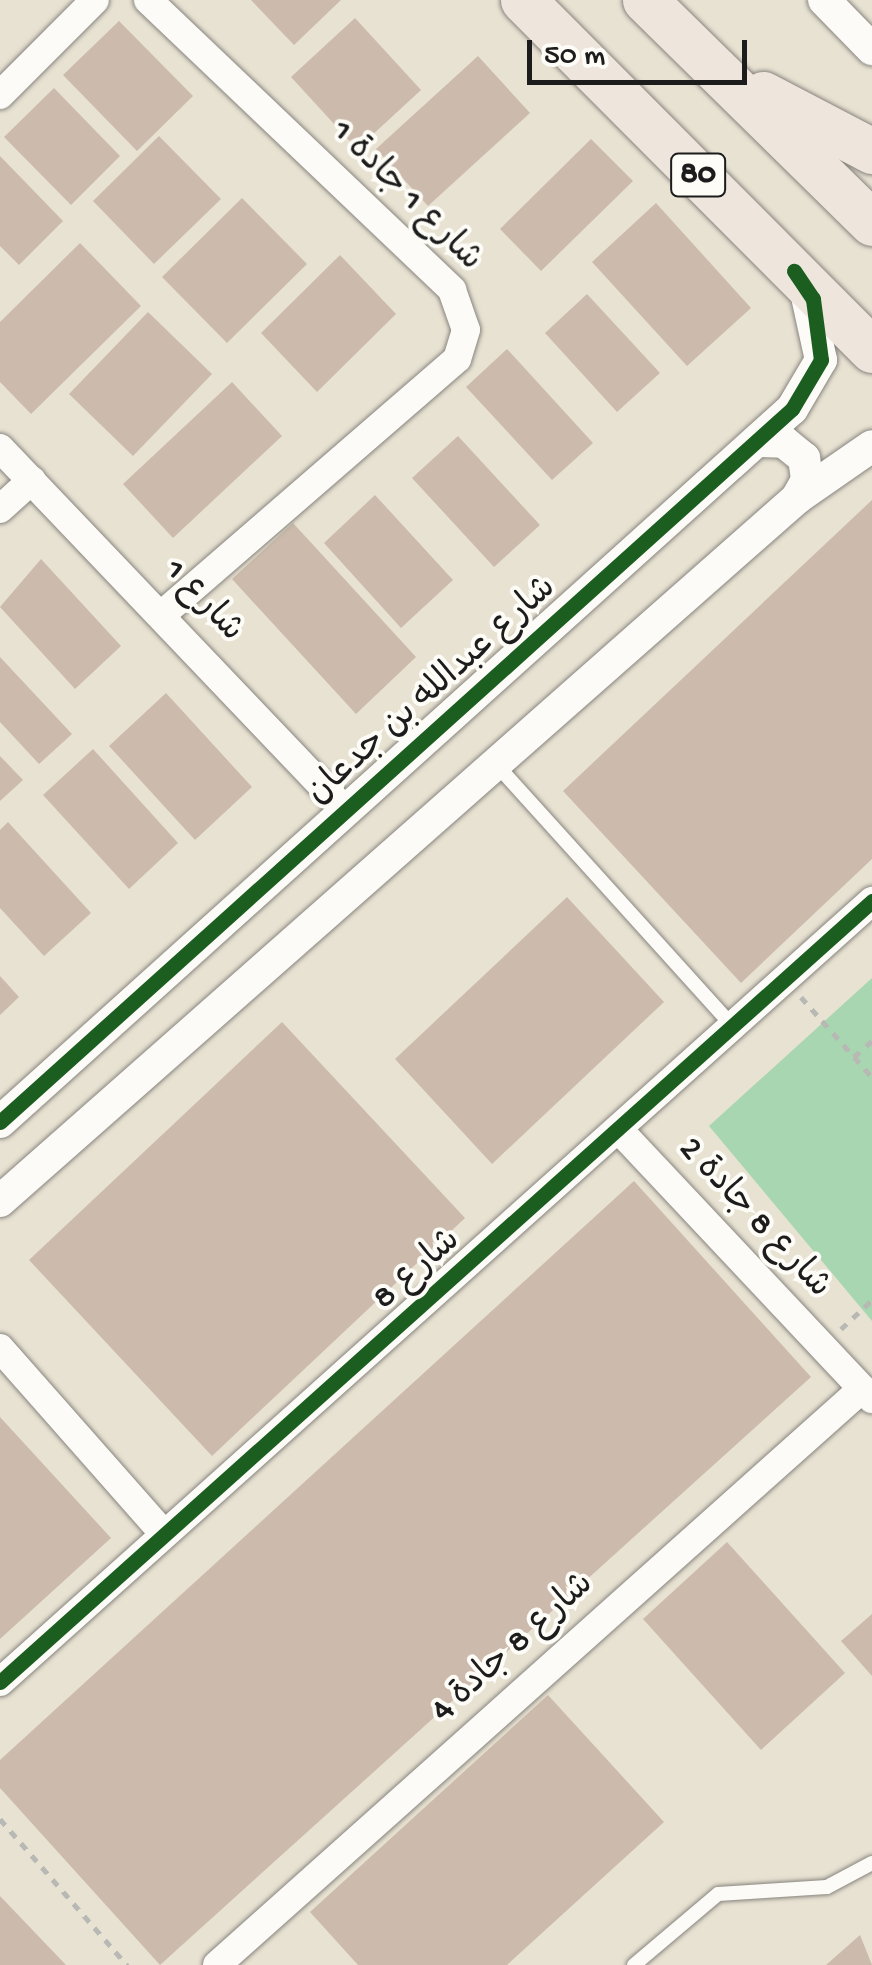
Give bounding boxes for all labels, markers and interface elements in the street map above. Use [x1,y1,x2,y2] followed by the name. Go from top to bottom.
[532,20,752,82] scale bar
[544,40,605,75] text: 50 m
[321,113,489,281] street label: شارع 1 جادة 1
[668,148,728,202] road number: 80
[153,552,251,652] street label: شارع 1
[299,569,567,815] street label: شارع عبدالله بن جدعان
[668,1130,838,1308] street label: شارع 8 جادة 2
[365,1221,471,1321] street label: شارع 8
[424,1565,604,1733] street label: شارع 8 جادة 4

